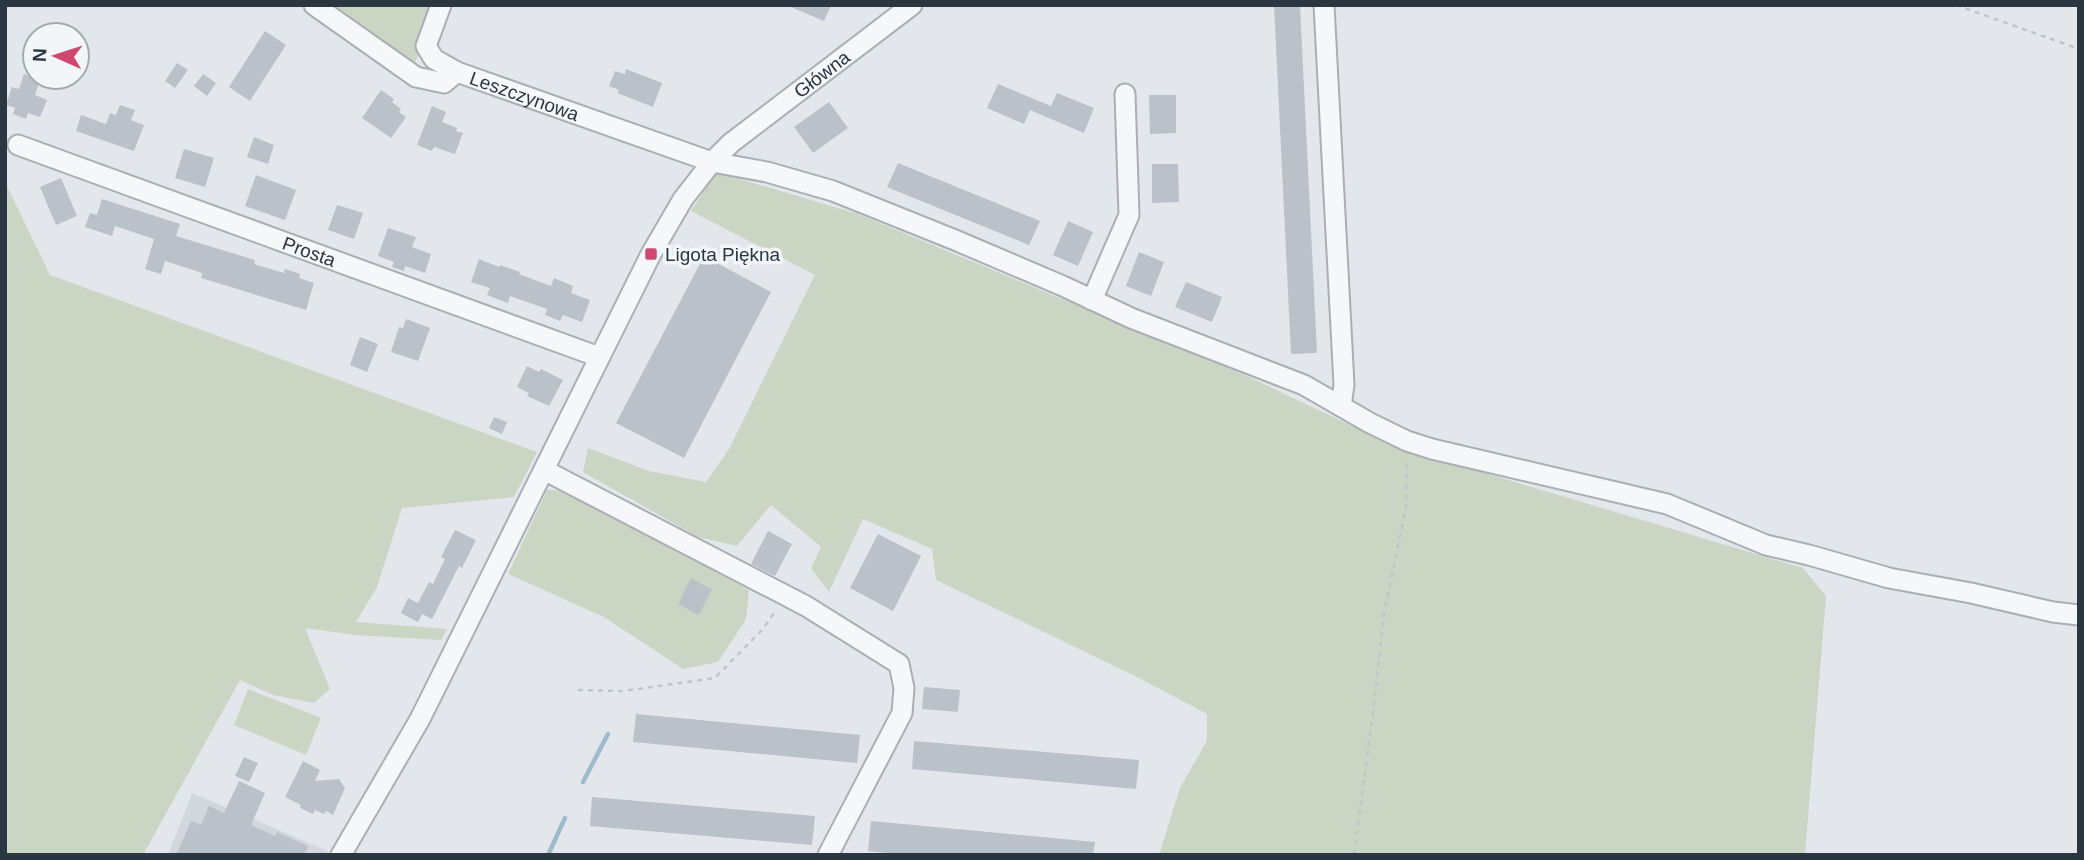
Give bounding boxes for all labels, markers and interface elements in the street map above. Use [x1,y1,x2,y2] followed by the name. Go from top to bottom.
[21,21,91,91] north arrow
[790,46,854,102] street label: Główna
[29,48,50,63] text: N
[467,67,582,125] street label: Leszczynowa
[280,232,339,271] street label: Prosta
[665,244,781,265] place label: Ligota Piękna
[643,246,659,262] marker: Ligota Piękna

